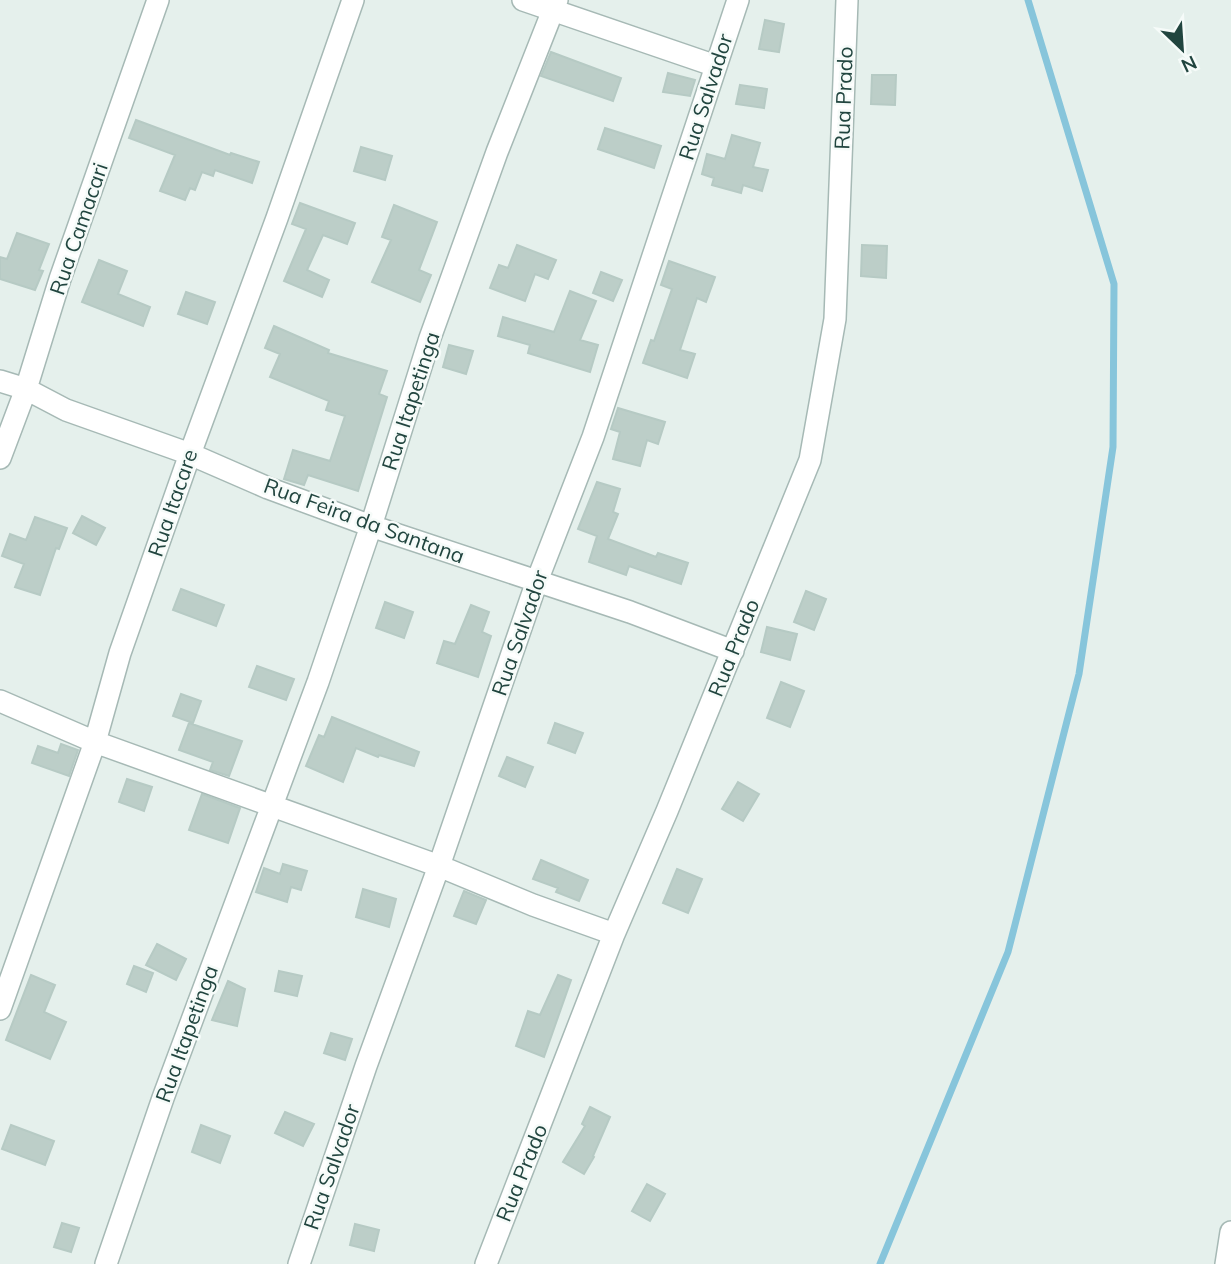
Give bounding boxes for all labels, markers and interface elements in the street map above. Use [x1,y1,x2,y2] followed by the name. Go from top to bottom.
[1147,14,1217,84] north arrow
[672,30,738,163] street label: Rua Salvador
[828,46,858,150] street label: Rua Prado
[1178,50,1201,78] text: N
[43,159,113,298] street label: Rua Camacari
[375,328,445,473] street label: Rua Itapetinga
[142,446,203,560] street label: Rua Itacare
[260,472,468,568] street label: Rua Feira da Santana
[485,566,553,699] street label: Rua Salvador
[702,595,764,700] street label: Rua Prado
[149,962,223,1106] street label: Rua Itapetinga
[297,1100,365,1233] street label: Rua Salvador
[490,1120,552,1225] street label: Rua Prado

